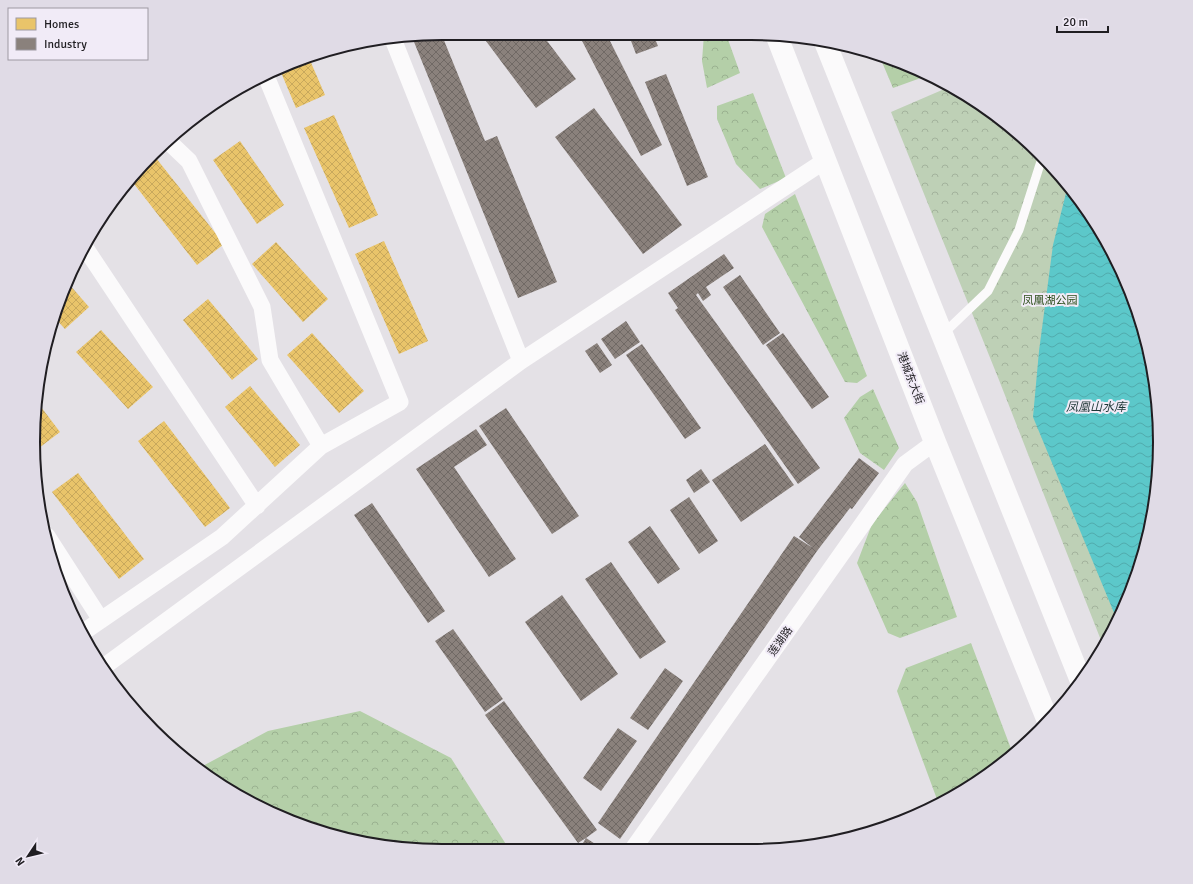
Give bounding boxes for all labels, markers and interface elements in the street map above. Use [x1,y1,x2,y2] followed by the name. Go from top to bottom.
[8,8,148,60] legend
[1057,8,1108,34] scale bar
[1063,15,1088,30] text: 20 m
[44,17,79,32] text: Homes
[44,37,87,52] text: Industry
[1023,294,1078,307] park label: 凤凰湖公园
[895,350,926,406] street label: 港城东大街
[1066,400,1128,415] water label: 凤凰山水库
[766,624,795,659] street label: 莲湖路
[8,836,48,876] north arrow
[13,855,28,868] text: N

